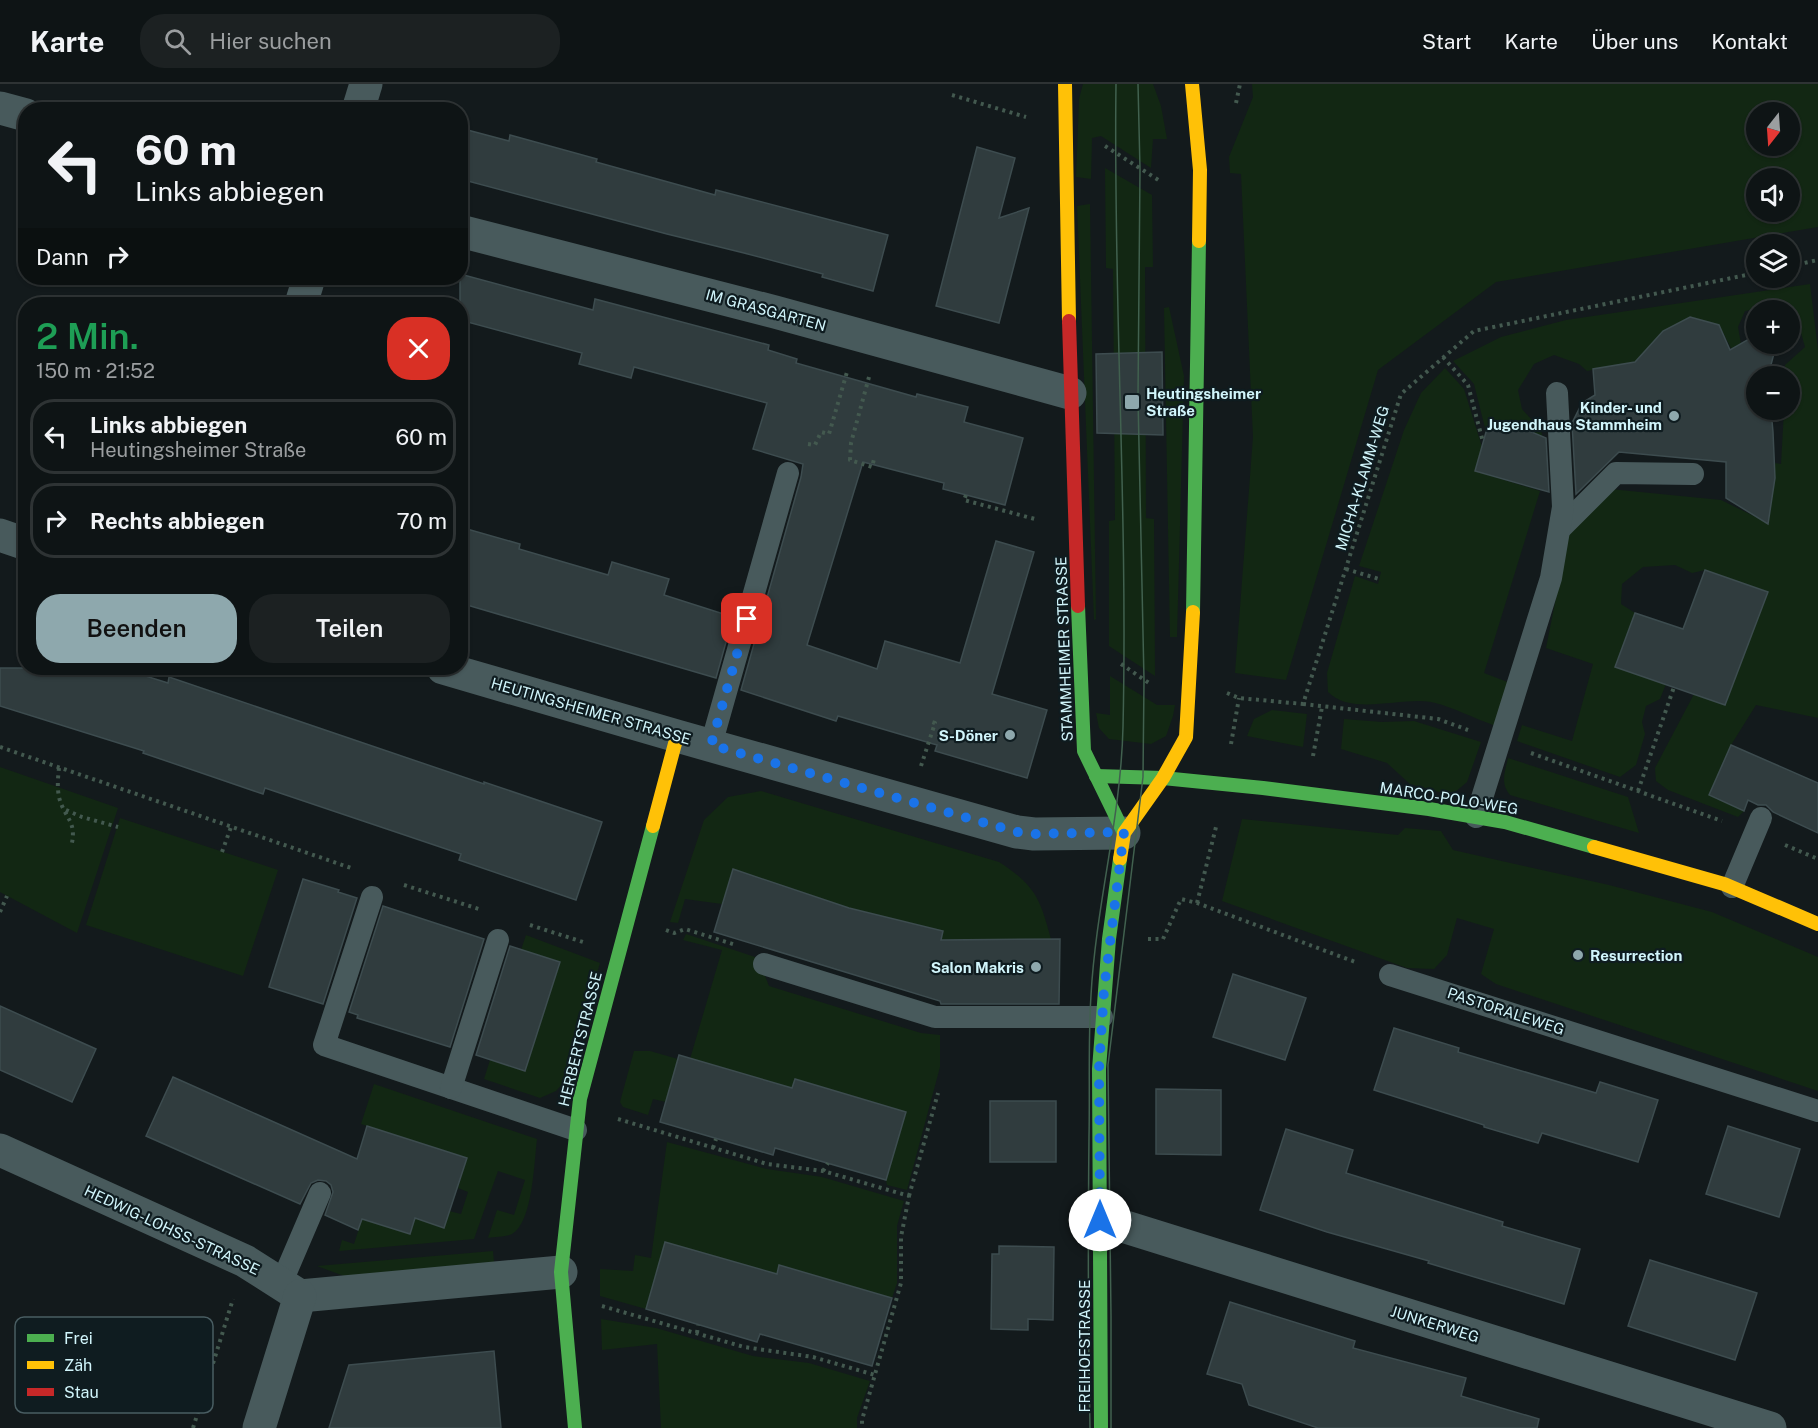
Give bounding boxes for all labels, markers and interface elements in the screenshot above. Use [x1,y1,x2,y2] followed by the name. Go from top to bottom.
[140,14,560,68] search box
[30,25,104,58] text: Karte
[161,25,194,58] icon: search
[209,28,332,54] text: Hier suchen
[1422,29,1471,54] text: Start
[1504,29,1558,54] text: Karte
[1591,29,1678,54] text: Über uns
[1711,29,1788,54] text: Kontakt
[1746,102,1800,156] north arrow
[1746,102,1800,420] map controls
[135,125,237,174] text: 60 m
[36,126,114,204] icon: left
[1746,168,1800,222] button: sound
[135,175,324,207] text: Links abbiegen
[1746,234,1800,288] button: layers
[101,240,134,273] icon: right
[36,244,89,270] text: Dann
[704,286,828,334] street label: IM GRASGARTEN
[1746,300,1800,354] button: +
[36,315,139,357] text: 2 Min.
[387,317,450,380] button: close
[36,359,155,383] text: 150 m · 21:52
[1746,366,1800,420] button: −
[1146,385,1261,419] place label: Heutingsheimer Straße
[1123,393,1141,411] marker: Heutingsheimer Straße
[1487,399,1662,433] place label: Kinder- und Jugendhaus Stammheim
[1332,404,1392,552] street label: MICHA-KLAMM-WEG
[1667,409,1681,423] marker: Kinder- und Jugendhaus Stammheim
[90,412,247,438] text: Links abbiegen
[39,420,72,453] icon: left
[396,424,447,450] text: 60 m
[90,438,306,462] text: Heutingsheimer Straße
[39,504,72,537] icon: right
[90,508,265,534] text: Rechts abbiegen
[396,508,447,534] text: 70 m
[1052,556,1076,742] street label: STAMMHEIMER STRASSE
[721,593,772,644] pin
[36,594,237,663] button: Beenden
[249,594,450,663] button: Teilen
[730,602,763,635] icon: arrive
[489,674,693,748] street label: HEUTINGSHEIMER STRASSE
[938,727,998,744] place label: S-Döner
[1003,728,1017,742] marker: S-Döner
[1379,779,1519,817] street label: MARCO-POLO-WEG
[1590,947,1682,964] place label: Resurrection
[1571,948,1585,962] marker: Resurrection
[931,959,1024,976] place label: Salon Makris
[1029,960,1043,974] marker: Salon Makris
[555,970,605,1108] street label: HERBERTSTRASSE
[1445,984,1567,1038] street label: PASTORALEWEG
[82,1182,262,1278] street label: HEDWIG-LOHSS-STRASSE
[1068,1188,1132,1252] position arrow
[1076,1280,1093,1412] street label: FREIHOFSTRASSE
[1389,1302,1481,1346] street label: JUNKERWEG
[15,1317,213,1413] legend
[64,1329,93,1348] text: Frei
[64,1356,92,1375] text: Zäh
[64,1383,99,1402] text: Stau

